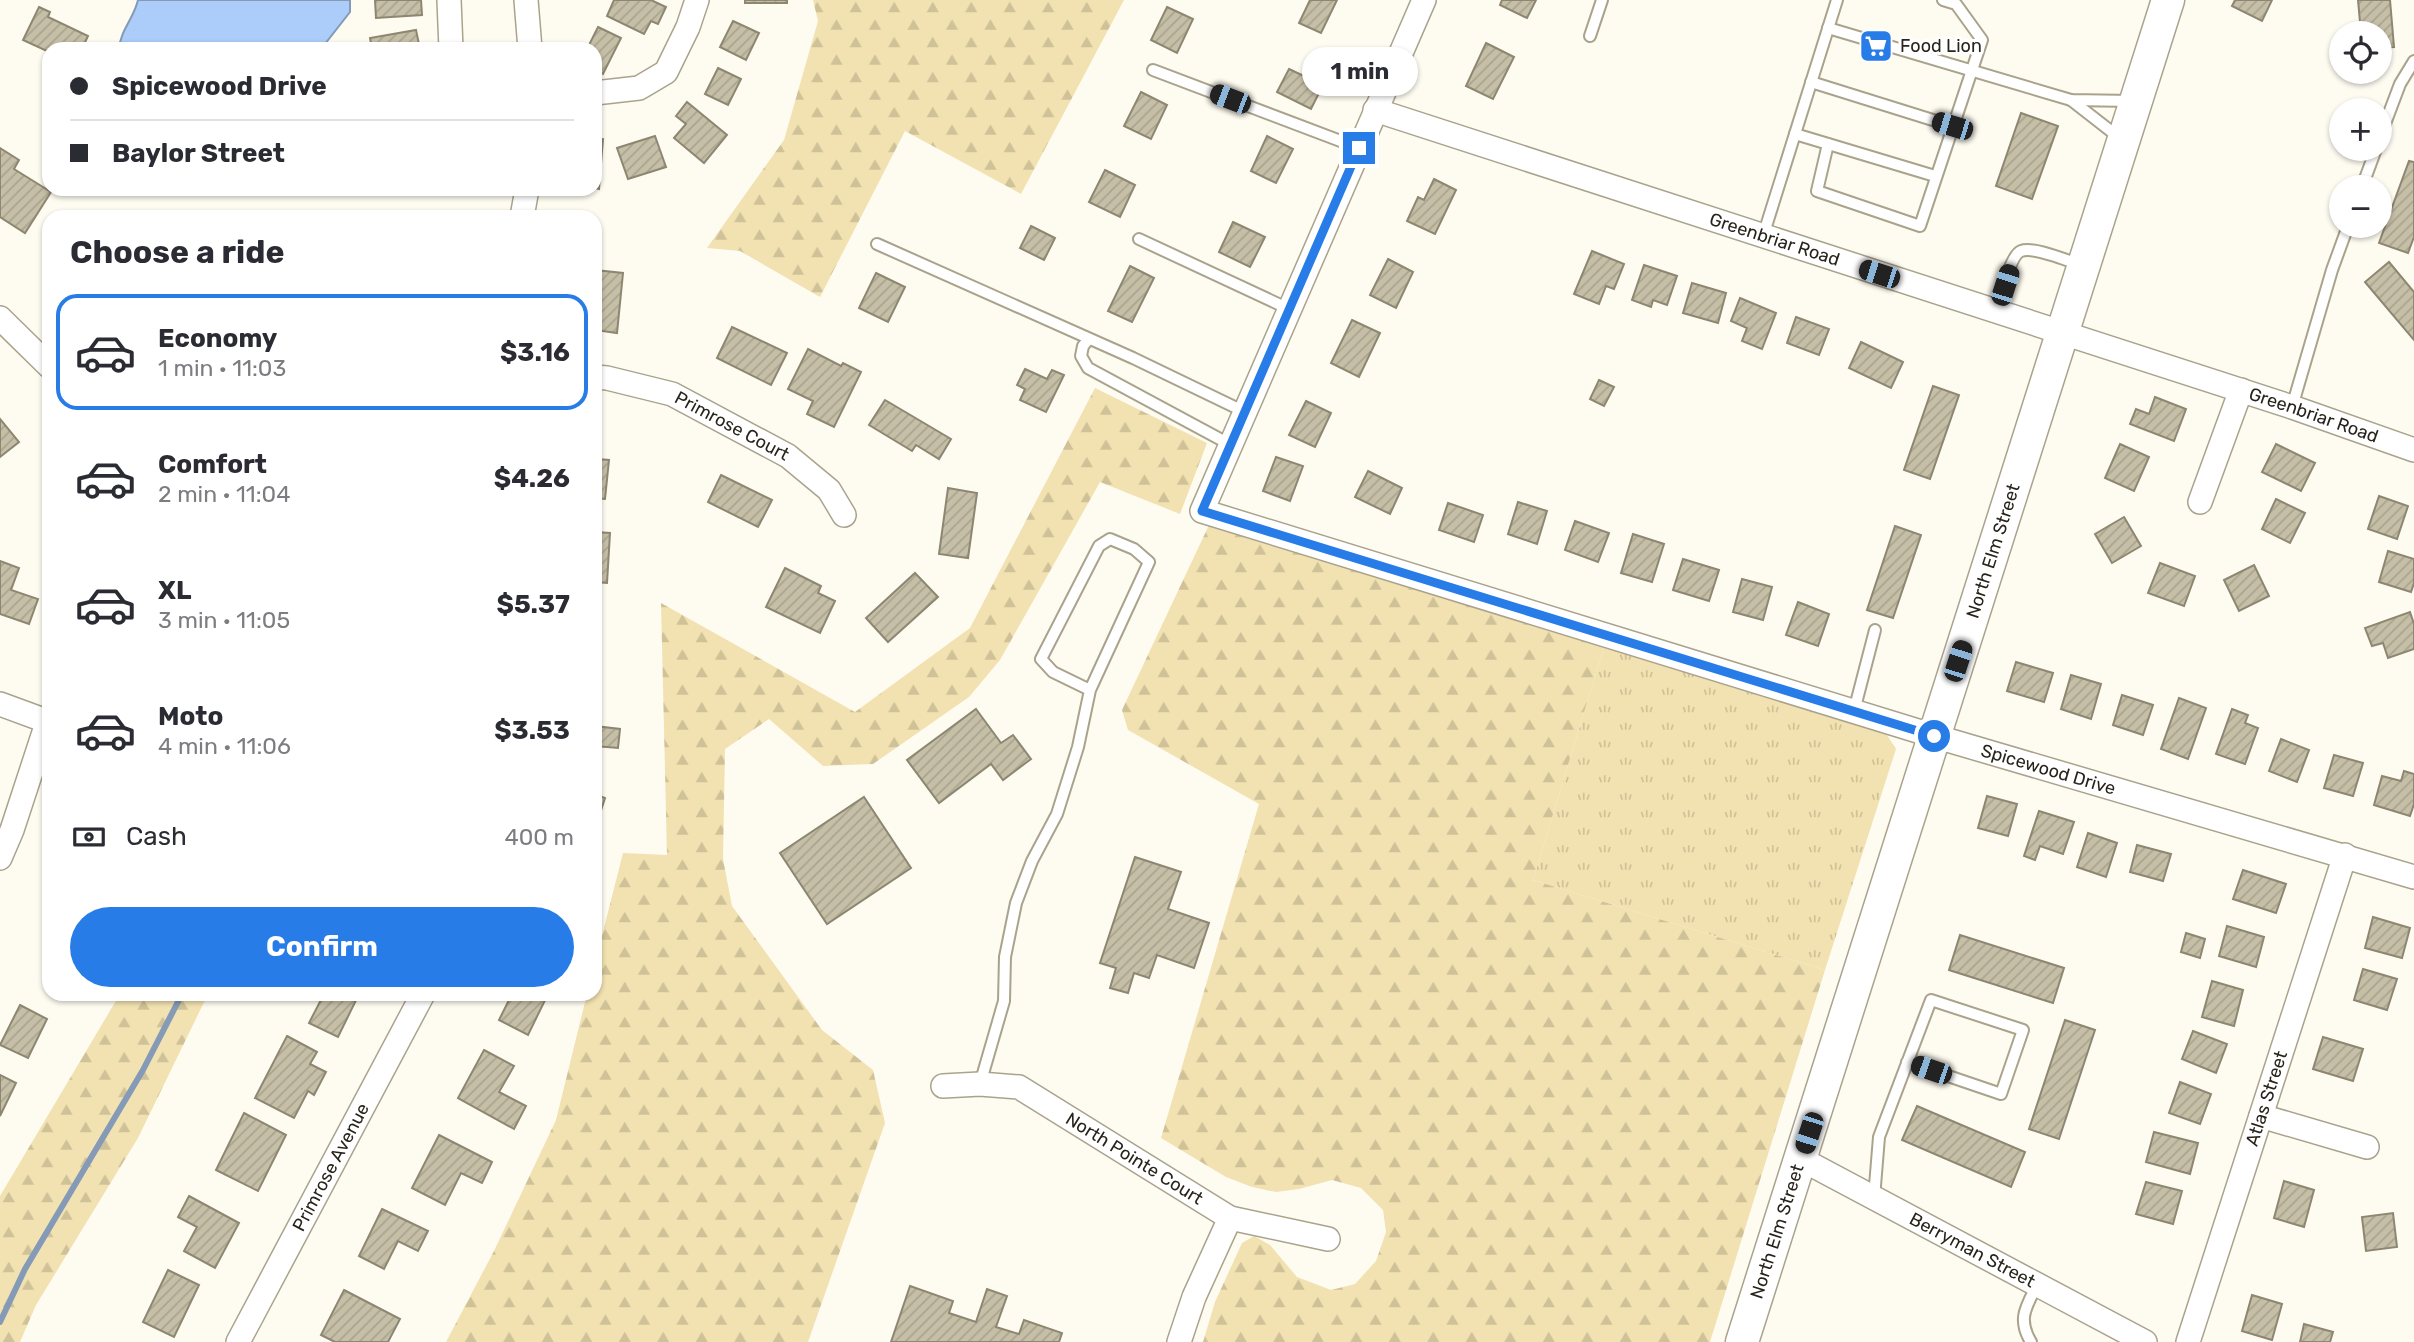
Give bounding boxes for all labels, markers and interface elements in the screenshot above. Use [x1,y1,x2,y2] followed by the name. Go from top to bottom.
[2329,21,2392,238] map controls
[2329,21,2392,84] button: locate
[1857,27,1895,65] supermarket icon: Food Lion
[1900,35,1982,57] place label: Food Lion
[1301,46,1417,96] callout: 1 min
[1331,57,1389,85] text: 1 min
[112,71,327,102] text: Spicewood Drive
[1207,82,1254,116] car
[2329,98,2392,161] button: +
[1929,110,1976,142] car
[1343,132,1375,164] route end
[112,138,285,169] text: Baylor Street
[2329,175,2392,238] button: −
[1707,208,1842,271] street label: Greenbriar Road
[70,233,284,271] text: Choose a ride
[1856,258,1903,290] car
[1989,262,2022,308] car
[74,321,137,384] icon: car
[158,323,277,354] text: Economy
[500,337,570,368] text: $3.16
[158,354,286,382] text: 1 min · 11:03
[2246,383,2381,448] street label: Greenbriar Road
[671,387,793,466] street label: Primrose Court
[74,447,137,510] icon: car
[158,449,267,480] text: Comfort
[494,463,570,494] text: $4.26
[158,480,290,508] text: 2 min · 11:04
[1961,481,2025,621] street label: North Elm Street
[74,573,137,636] icon: car
[158,575,191,606] text: XL
[497,589,570,620] text: $5.37
[158,606,290,634] text: 3 min · 11:05
[1942,638,1975,684] car
[74,699,137,762] icon: car
[158,701,223,732] text: Moto
[494,715,570,746] text: $3.53
[1918,720,1950,752] route start
[158,732,291,760] text: 4 min · 11:06
[1978,739,2118,800] street label: Spicewood Drive
[70,818,108,856] icon: cash
[126,821,187,852] text: Cash
[504,823,574,851] text: 400 m
[70,907,574,987] button: Confirm
[2241,1048,2292,1149] street label: Atlas Street
[1908,1053,1955,1087] car
[288,1099,374,1235] street label: Primrose Avenue
[1062,1108,1207,1210] street label: North Pointe Court
[1793,1110,1826,1156] car
[1745,1161,1809,1301] street label: North Elm Street
[1906,1208,2039,1292] street label: Berryman Street

